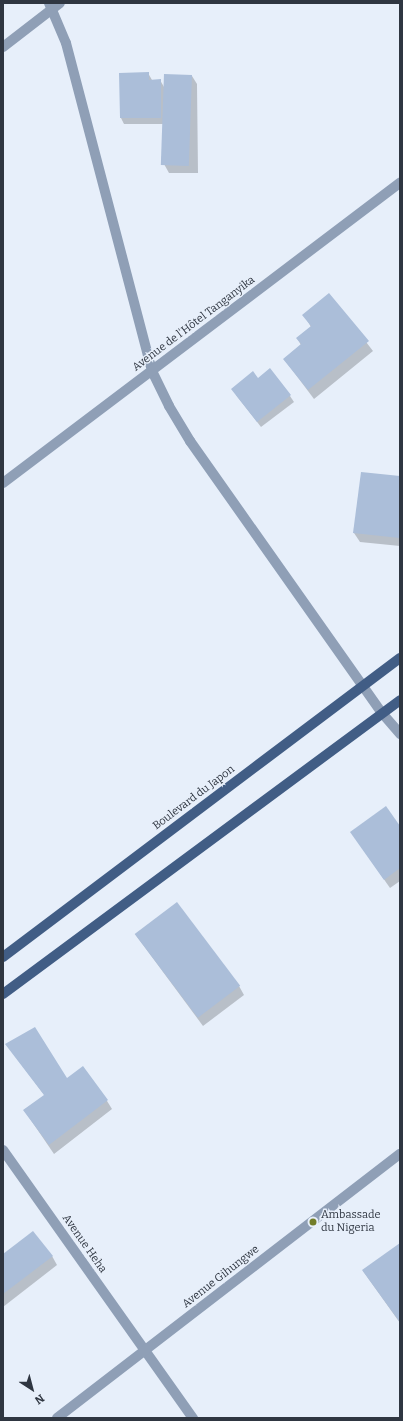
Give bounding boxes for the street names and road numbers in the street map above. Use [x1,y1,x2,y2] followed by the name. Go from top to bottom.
[130,274,258,374] street label: Avenue de l'Hôtel Tanganyika
[151,763,237,833] street label: Boulevard du Japon
[59,1212,109,1276] street label: Avenue Heha
[180,1243,262,1311] street label: Avenue Gihungwe

